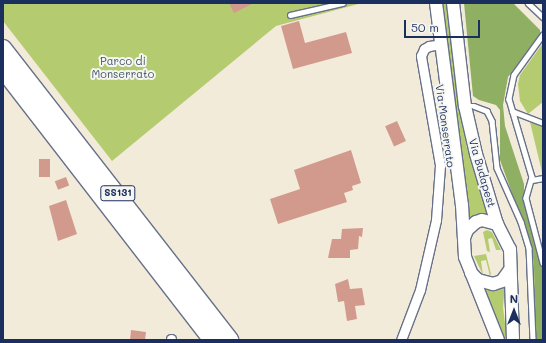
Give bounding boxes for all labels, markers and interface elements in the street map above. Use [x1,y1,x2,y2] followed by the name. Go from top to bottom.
[406,12,482,38] scale bar
[411,19,439,35] text: 50 m
[92,55,154,81] park label: Parco di Monserrato
[433,84,457,168] street label: Via Monserrato
[466,137,498,209] street label: Via Budapest
[100,185,136,201] road number: SS131
[494,291,534,331] north arrow
[510,291,518,306] text: N

